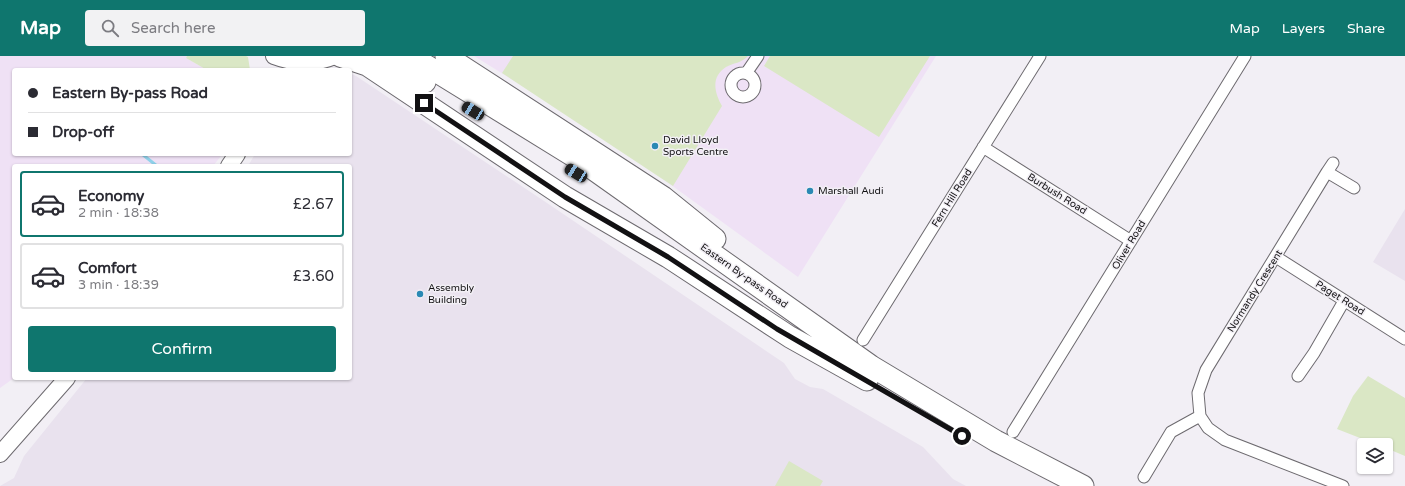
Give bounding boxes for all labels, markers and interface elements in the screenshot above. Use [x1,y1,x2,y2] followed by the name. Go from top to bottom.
[85,10,365,46] search box
[20,17,61,39] text: Map
[99,17,121,39] icon: search
[131,19,215,37] text: Search here
[1230,20,1260,37] text: Map
[1282,20,1325,37] text: Layers
[1347,20,1385,37] text: Share
[52,84,208,102] text: Eastern By-pass Road
[415,94,433,112] route end
[460,100,486,122] car
[52,123,114,141] text: Drop-off
[663,134,728,158] place label: David Lloyd Sports Centre
[650,141,660,151] marker: David Lloyd Sports Centre
[563,162,589,184] car
[929,167,975,229] street label: Fern Hill Road
[1025,171,1089,217] street label: Burbush Road
[818,185,883,197] place label: Marshall Audi
[30,186,66,222] icon: car
[805,186,815,196] marker: Marshall Audi
[78,187,144,205] text: Economy
[293,195,334,213] text: £2.67
[78,205,159,221] text: 2 min · 18:38
[1110,218,1148,272] street label: Oliver Road
[698,241,790,311] street label: Eastern By-pass Road
[1225,248,1285,334] street label: Normandy Crescent
[30,258,66,294] icon: car
[78,259,137,277] text: Comfort
[293,267,334,285] text: £3.60
[78,277,159,293] text: 3 min · 18:39
[1313,278,1367,318] street label: Paget Road
[428,282,475,306] place label: Assembly Building
[415,289,425,299] marker: Assembly Building
[28,326,336,372] button: Confirm
[953,427,971,445] route start
[1357,438,1393,474] map controls
[1357,438,1393,474] button: layers

